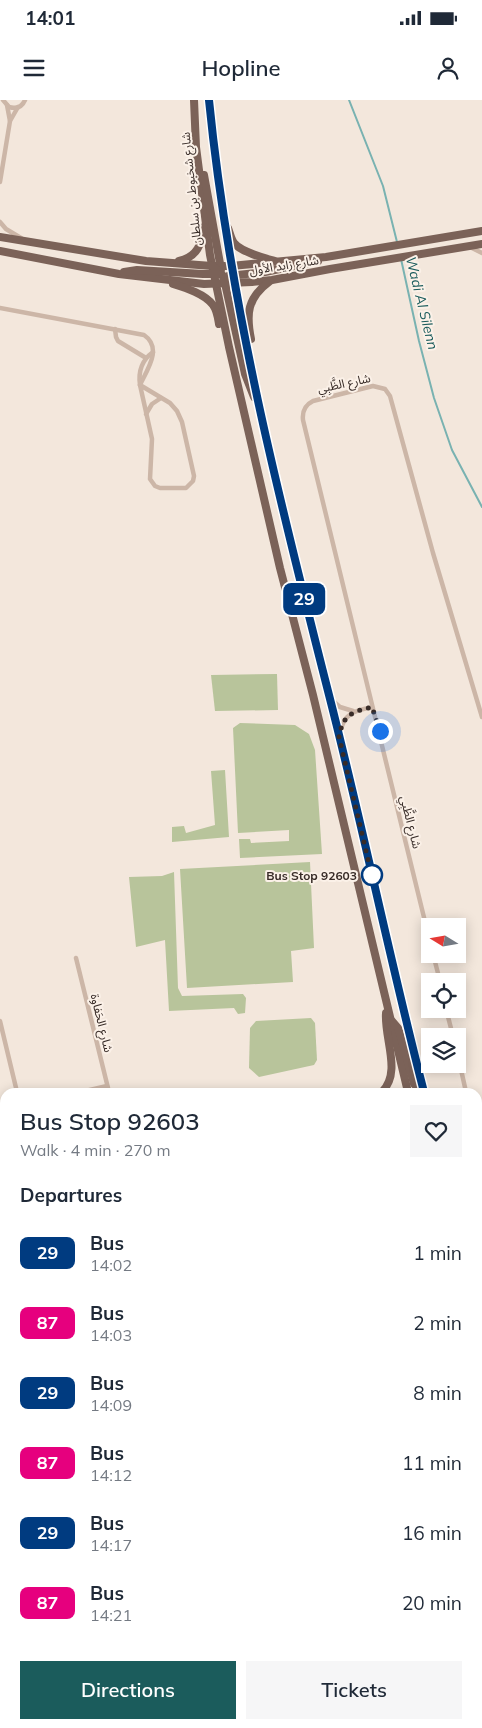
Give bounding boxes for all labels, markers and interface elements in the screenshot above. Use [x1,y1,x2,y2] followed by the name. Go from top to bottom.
[25,6,75,30] text: 14:01
[20,54,48,82] icon: menu
[201,54,281,82] text: Hopline
[434,54,462,82] icon: person
[178,131,206,247] street label: شارع شخبوط بن سلطان
[248,252,320,280] street label: شارع زايد الأول
[402,255,442,351] water label: Wadi Al Silenn
[316,369,373,399] street label: شارع الظَّبِي
[282,583,326,615] line badge: 29
[293,587,315,610] text: 29
[368,719,393,744] your location
[394,794,426,851] street label: شارع الظَّبِي
[361,864,383,886] marker: Bus Stop 92603
[266,868,357,883] place label: Bus Stop 92603
[421,918,466,962] north arrow
[421,918,466,1073] map controls
[421,973,466,1018] button: locate
[86,992,117,1054] street label: شارع الحَفاوة
[421,1028,466,1073] button: layers
[410,1105,462,1157] button: heart
[20,1106,200,1136] text: Bus Stop 92603
[20,1140,171,1160] text: Walk · 4 min · 270 m
[20,1183,122,1207] text: Departures
[90,1231,124,1255] text: Bus
[37,1241,58,1264] text: 29
[413,1241,462,1265] text: 1 min
[90,1255,132,1275] text: 14:02
[90,1301,124,1325] text: Bus
[37,1311,58,1334] text: 87
[413,1311,462,1335] text: 2 min
[90,1325,132,1345] text: 14:03
[90,1371,124,1395] text: Bus
[37,1381,58,1404] text: 29
[413,1381,462,1405] text: 8 min
[90,1395,132,1415] text: 14:09
[90,1441,124,1465] text: Bus
[37,1451,58,1474] text: 87
[402,1451,462,1475] text: 11 min
[90,1465,132,1485] text: 14:12
[90,1511,124,1535] text: Bus
[37,1521,58,1544] text: 29
[402,1521,462,1545] text: 16 min
[90,1535,132,1555] text: 14:17
[90,1581,124,1605] text: Bus
[37,1591,58,1614] text: 87
[402,1591,462,1615] text: 20 min
[90,1605,132,1625] text: 14:21
[20,1661,236,1719] button: Directions
[246,1661,462,1719] button: Tickets

